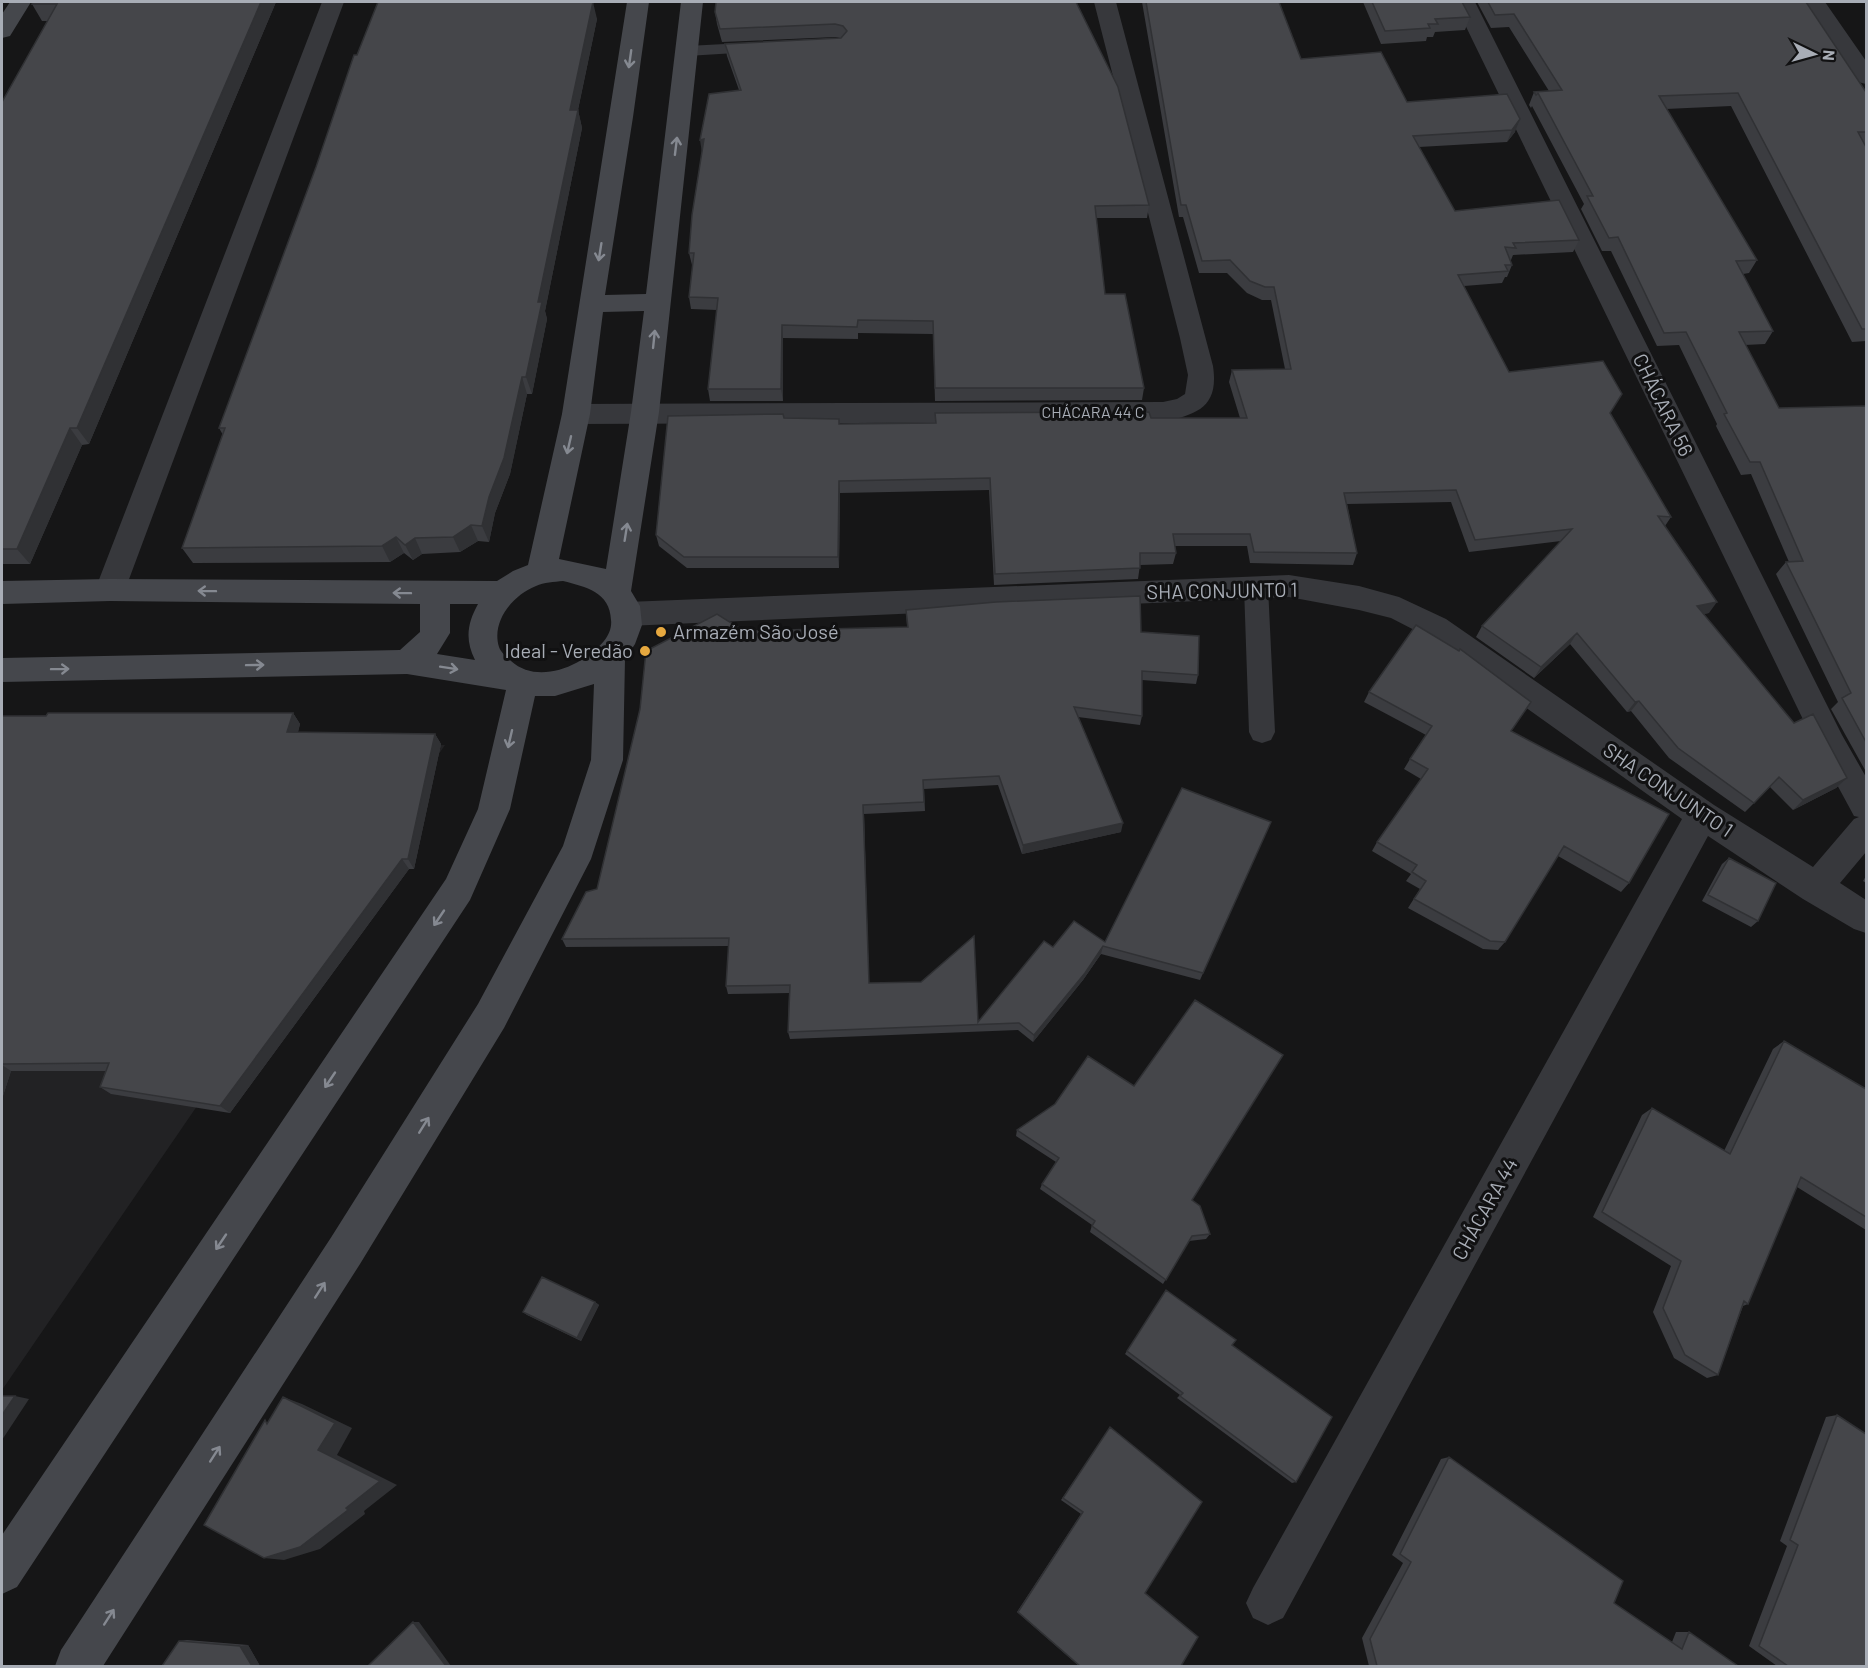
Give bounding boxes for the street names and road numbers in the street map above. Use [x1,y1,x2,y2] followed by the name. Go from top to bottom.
[1629,349,1699,460] street label: CHÁCARA 56
[1041,402,1145,421] street label: CHÁCARA 44 C
[1146,577,1298,603] street label: SHA CONJUNTO 1
[1599,737,1738,841] street label: SHA CONJUNTO 1
[1446,1153,1522,1264] street label: CHÁCARA 44

